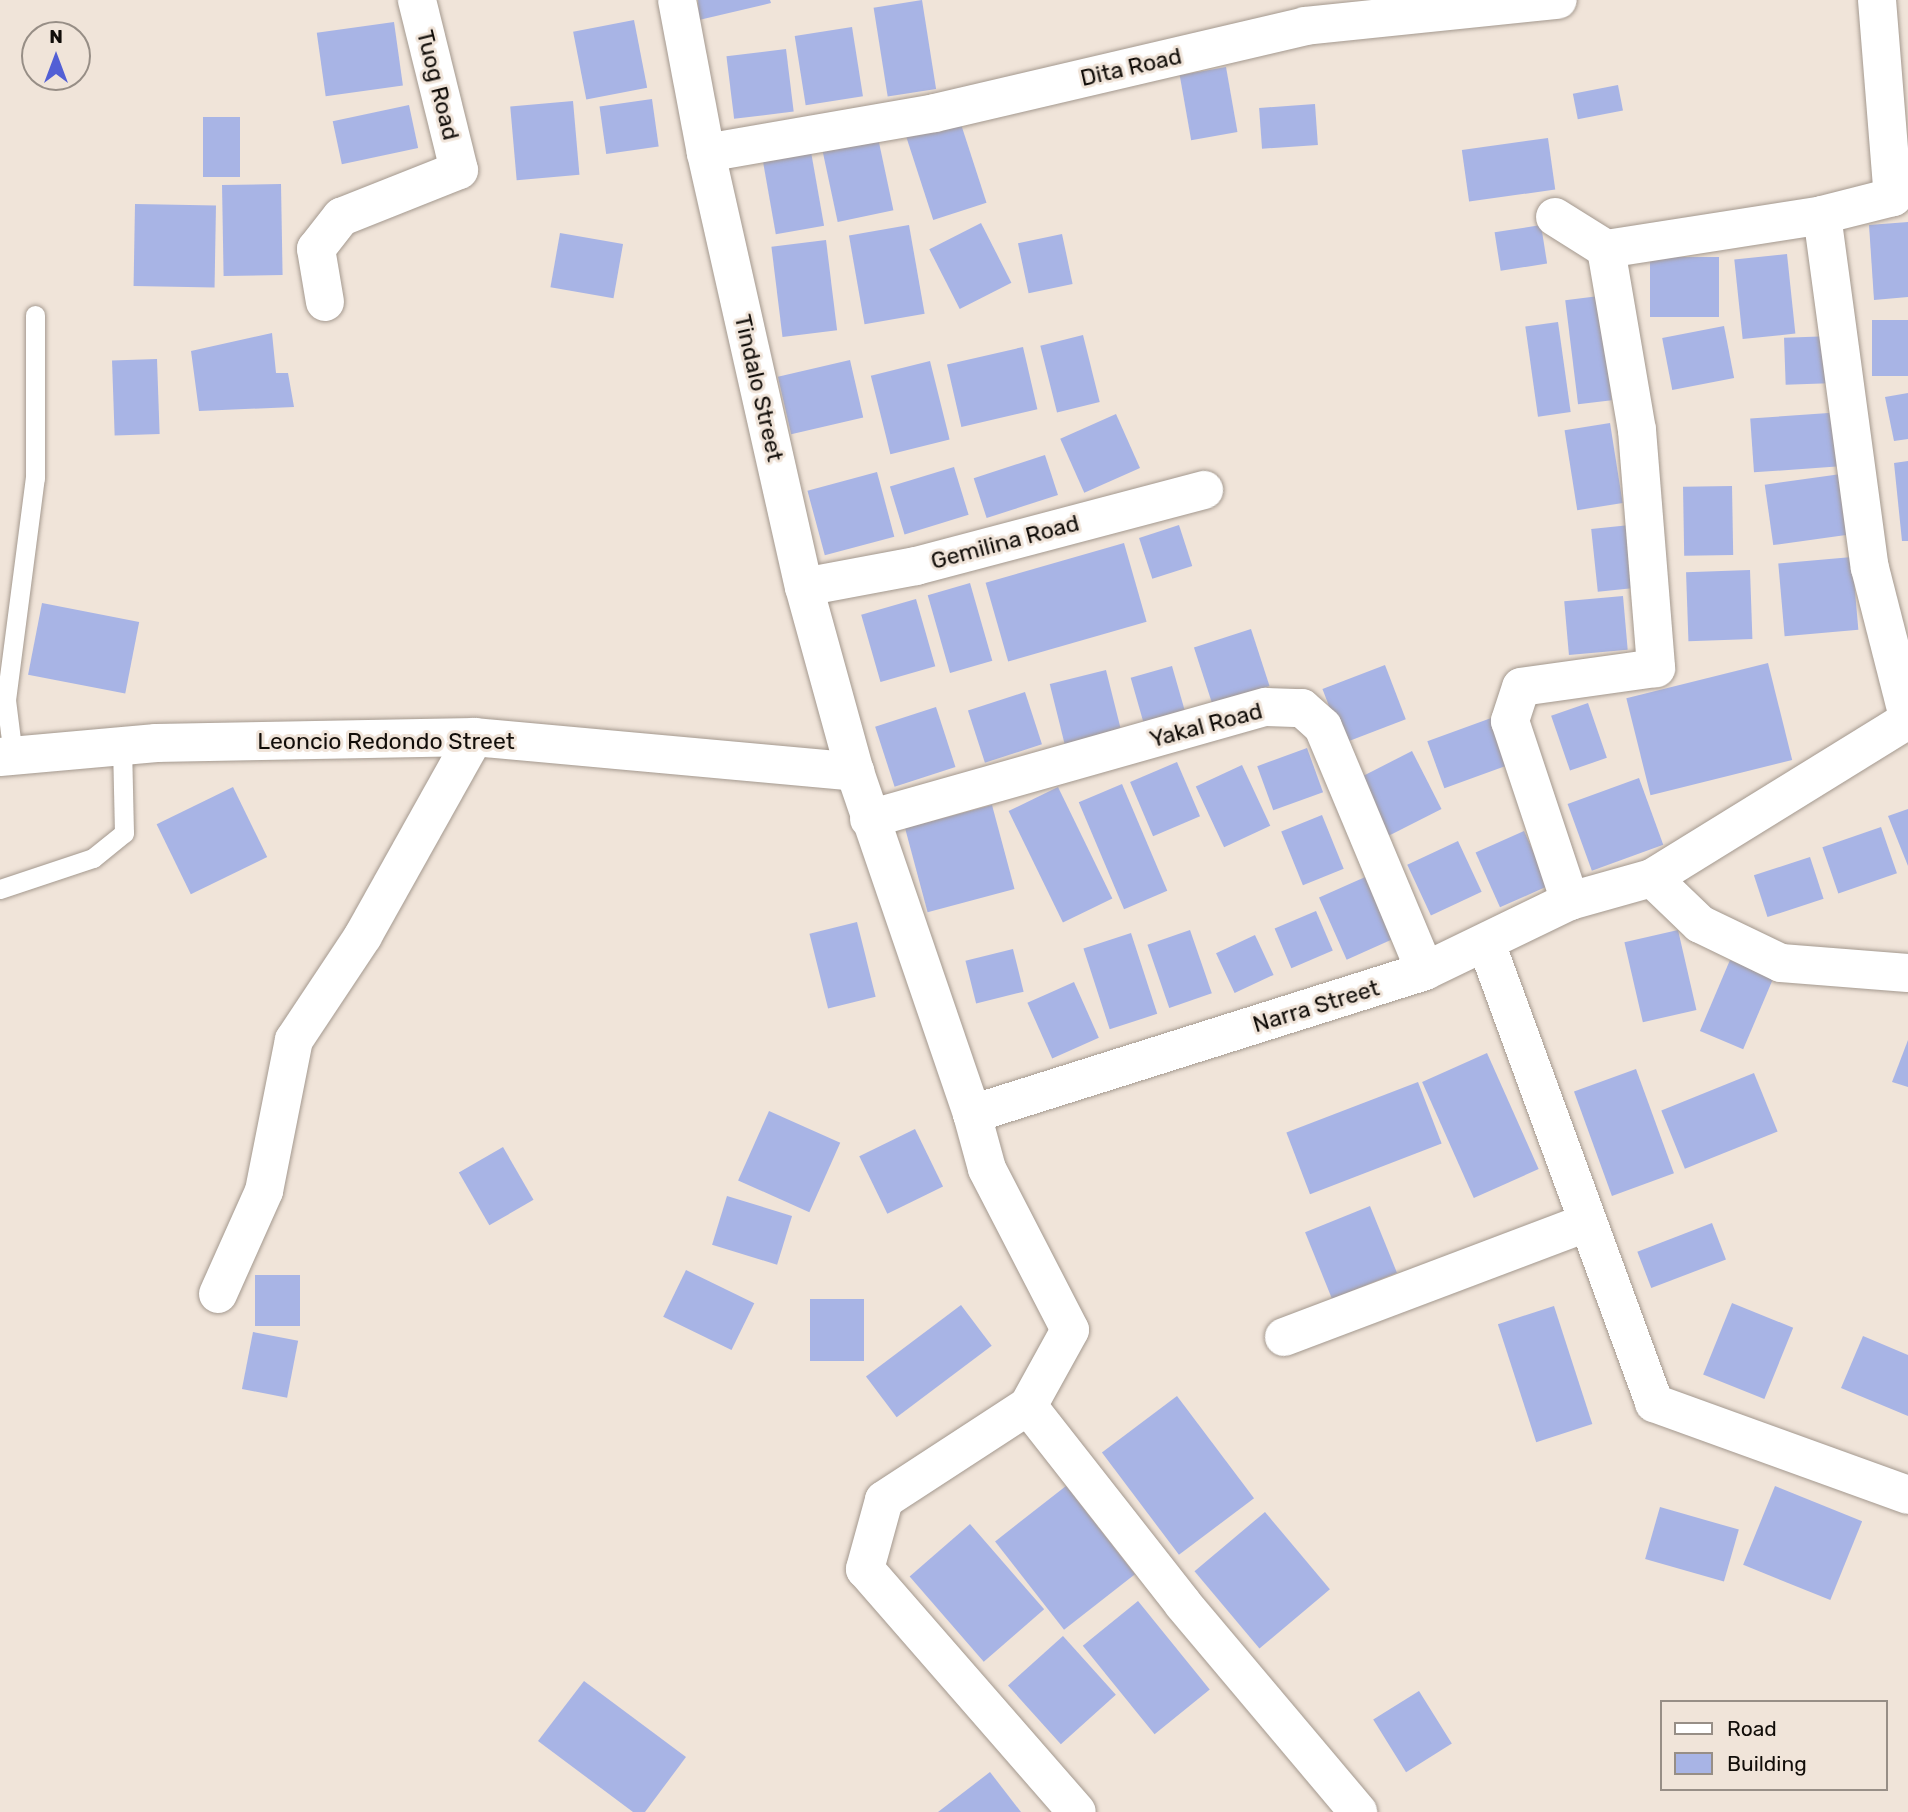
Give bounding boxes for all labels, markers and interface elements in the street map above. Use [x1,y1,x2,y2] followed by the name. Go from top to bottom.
[21,21,91,91] north arrow
[49,25,63,48] text: N
[411,27,465,143] street label: Tuog Road
[1078,42,1184,92] street label: Dita Road
[729,312,789,464] street label: Tindalo Street
[928,509,1082,575] street label: Gemilina Road
[1147,697,1265,753] street label: Yakal Road
[257,727,515,755] street label: Leoncio Redondo Street
[1249,974,1383,1038] street label: Narra Street
[1660,1700,1887,1791] legend
[1727,1716,1777,1741] text: Road
[1727,1751,1807,1776] text: Building

